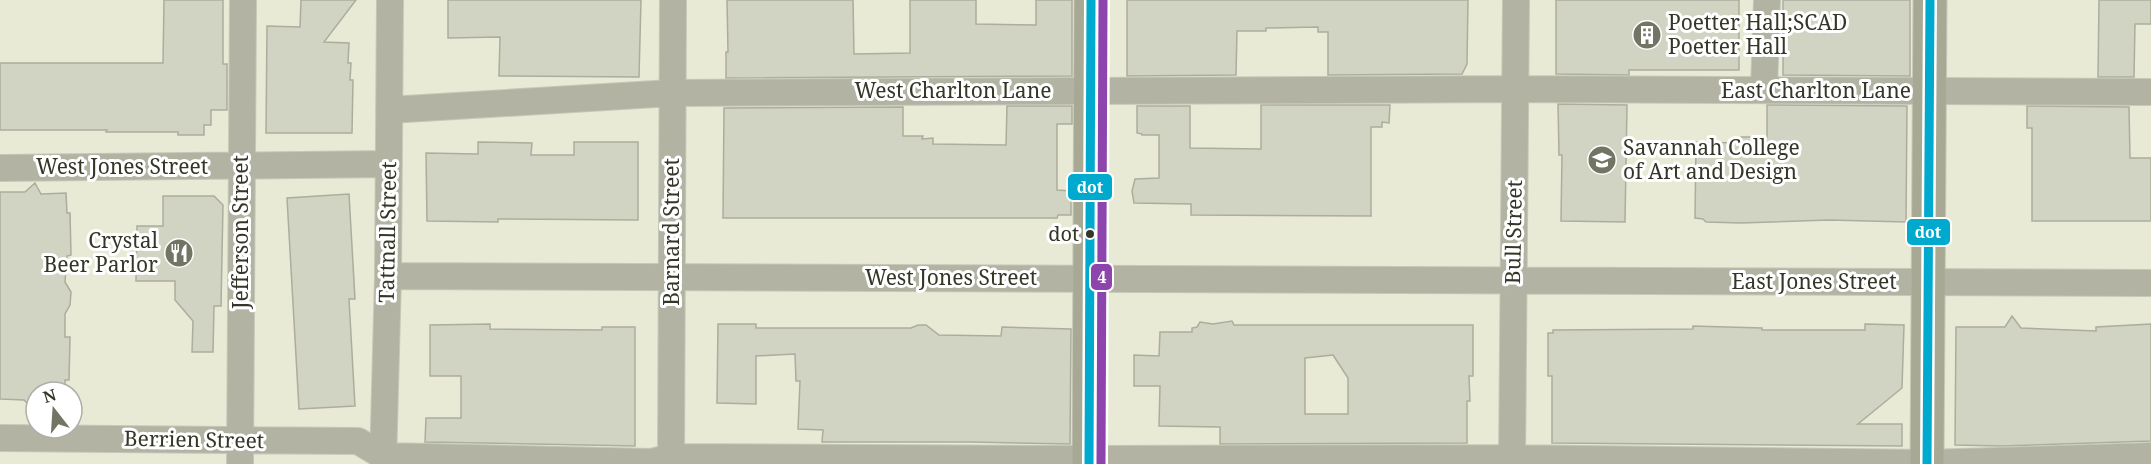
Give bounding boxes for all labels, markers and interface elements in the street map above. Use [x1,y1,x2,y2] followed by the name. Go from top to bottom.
[1668,8,1847,60] place label: Poetter Hall;SCAD Poetter Hall
[1631,19,1663,51] building icon: Poetter Hall;SCAD Poetter Hall
[855,76,1051,104] street label: West Charlton Lane
[1721,76,1911,104] street label: East Charlton Lane
[1623,133,1800,185] place label: Savannah College of Art and Design
[1586,144,1618,176] school or university icon: Savannah College of Art and Design
[36,152,208,180] street label: West Jones Street
[226,155,254,310] street label: Jefferson Street
[657,158,685,306] street label: Barnard Street
[372,161,402,303] street label: Tattnall Street
[1067,173,1113,201] line badge: dot
[1077,176,1104,198] text: dot
[1498,180,1528,284] street label: Bull Street
[1906,218,1951,246] line badge: dot
[1048,220,1079,247] place label: dot
[1915,221,1942,243] text: dot
[44,226,158,278] place label: Crystal Beer Parlor
[1084,228,1096,240] marker: dot
[163,237,195,269] restaurant icon: Crystal Beer Parlor
[865,263,1037,291] street label: West Jones Street
[1090,263,1113,291] line badge: 4
[1097,266,1107,288] text: 4
[1731,267,1897,295] street label: East Jones Street
[24,380,84,440] north arrow
[40,383,59,408] text: N
[124,424,264,454] street label: Berrien Street

